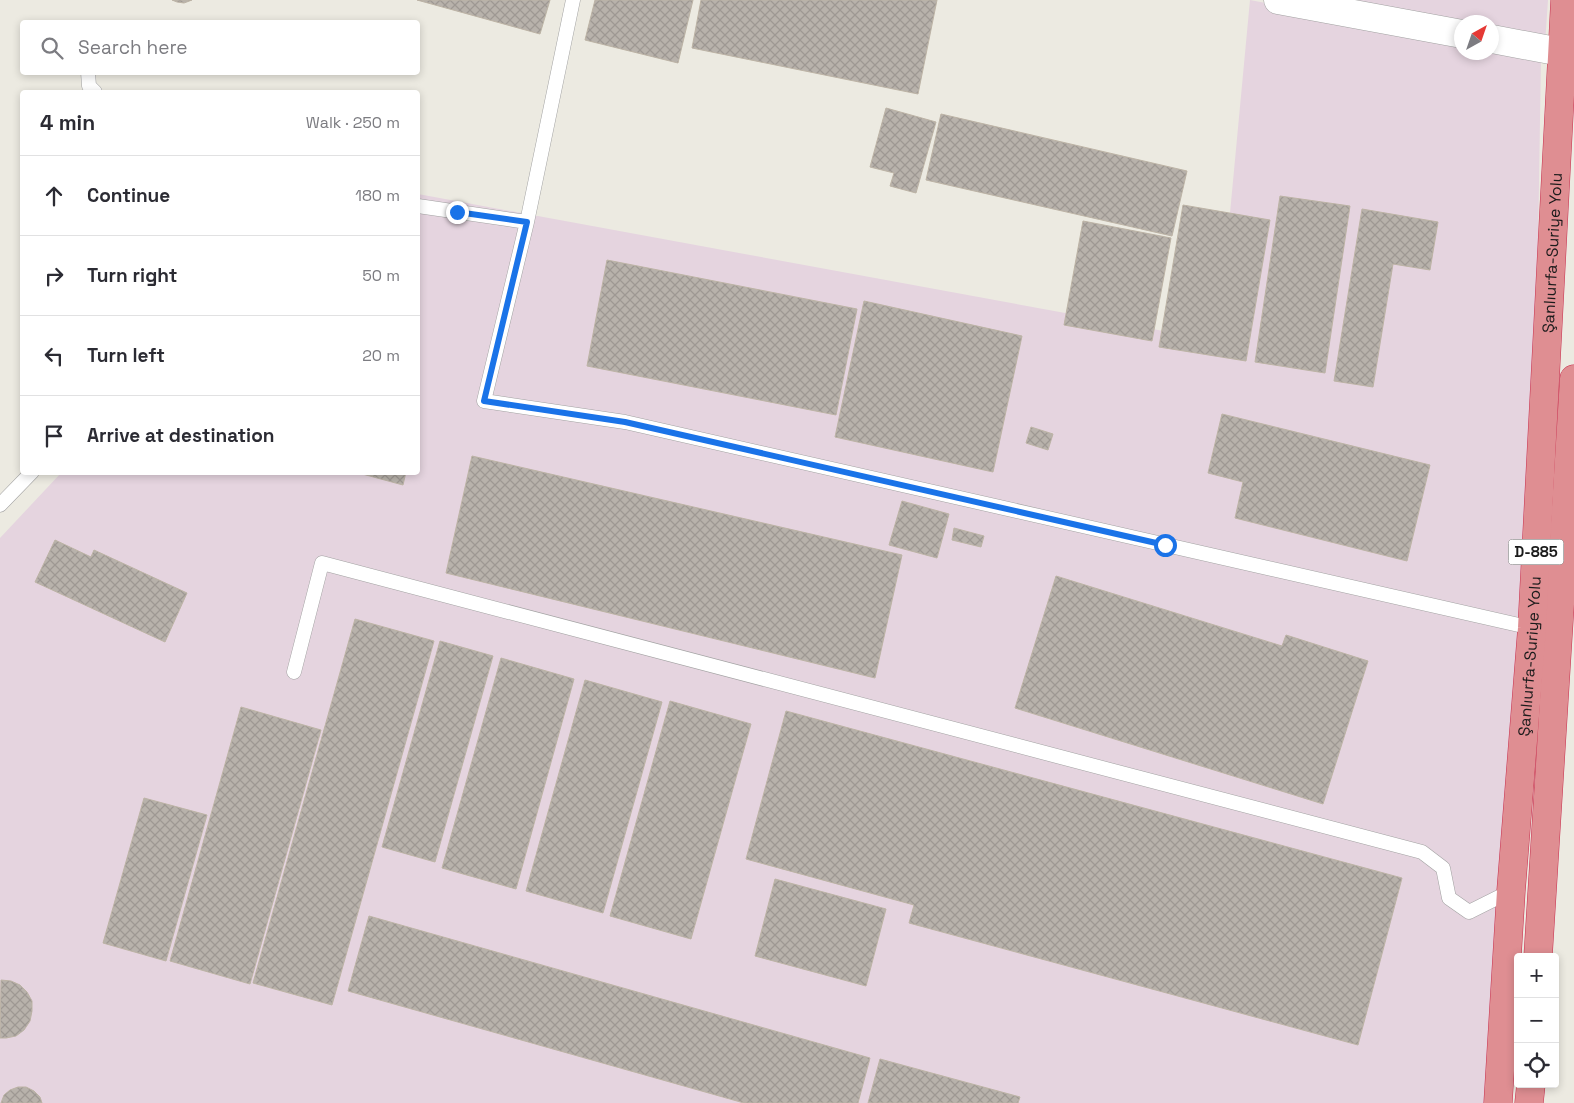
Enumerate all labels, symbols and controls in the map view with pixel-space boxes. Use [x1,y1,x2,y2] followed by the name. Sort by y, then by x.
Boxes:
[1454,15,1499,60] north arrow
[20,20,420,75] search box
[38,34,66,62] icon: search
[78,35,188,60] text: Search here
[40,109,95,136] text: 4 min
[306,112,400,133] text: Walk · 250 m
[1538,172,1567,334] street label: Şanlıurfa-Suriye Yolu
[40,182,68,210] icon: ahead
[87,183,170,208] text: Continue
[355,185,400,206] text: 180 m
[446,201,469,224] route end
[40,262,68,290] icon: right
[87,263,177,288] text: Turn right
[362,265,400,286] text: 50 m
[40,342,68,370] icon: left
[87,343,165,368] text: Turn left
[362,345,400,366] text: 20 m
[40,422,68,450] icon: arrive
[87,423,275,448] text: Arrive at destination
[1154,534,1177,557] route start
[1508,540,1564,564] road number: D-885
[1513,576,1546,737] street label: Şanlıurfa-Suriye Yolu
[1514,953,1559,1088] map controls
[1514,953,1559,998] button: +
[1514,998,1559,1043] button: −
[1514,1043,1559,1088] button: locate

